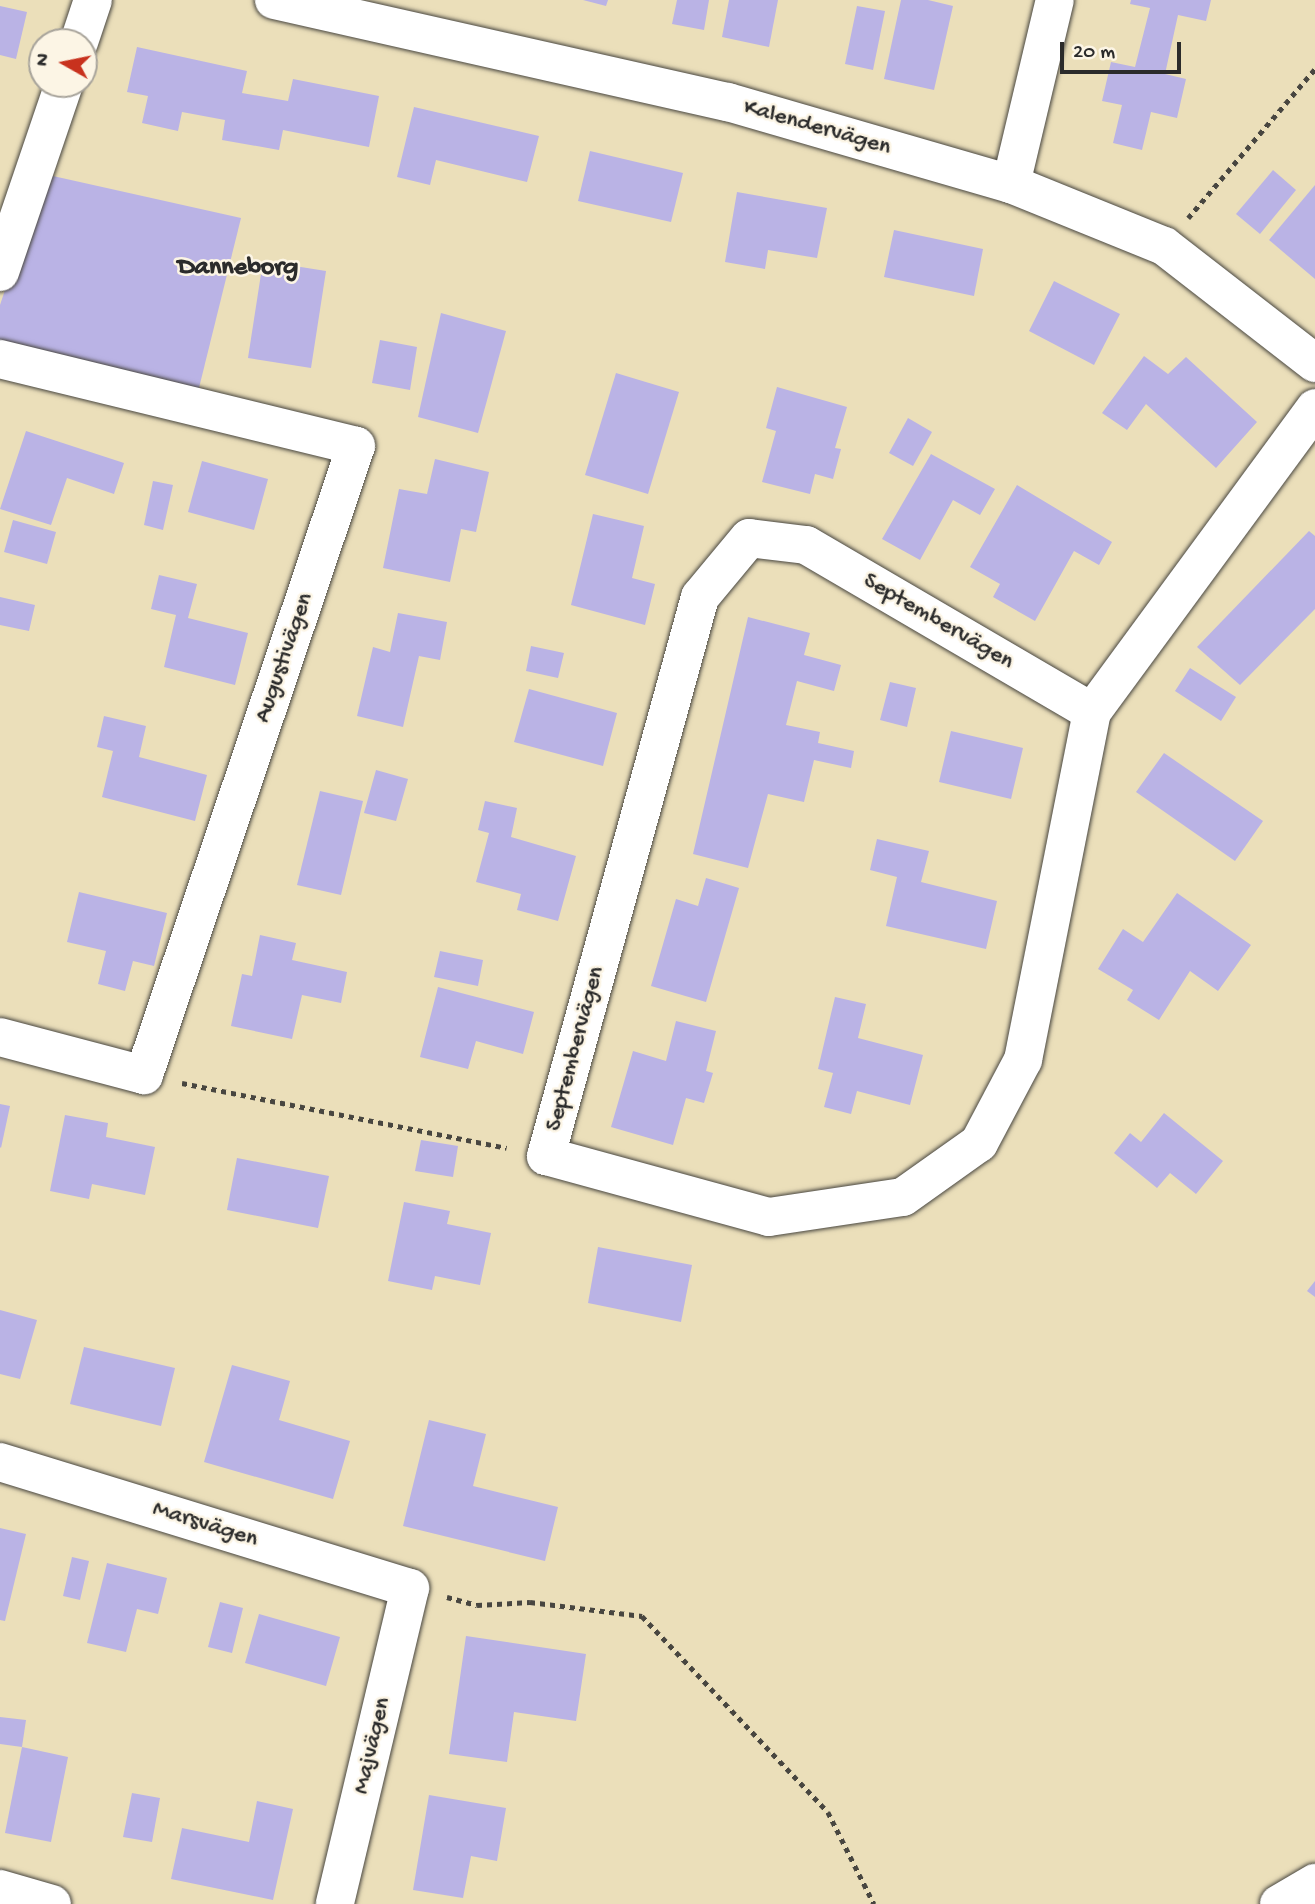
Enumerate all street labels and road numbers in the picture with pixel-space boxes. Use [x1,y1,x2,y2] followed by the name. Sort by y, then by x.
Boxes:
[740,93,894,163] street label: Kalendervägen
[857,567,1019,677] street label: Septembervägen
[249,589,321,727] street label: Augustivägen
[540,963,612,1135] street label: Septembervägen
[149,1495,261,1555] street label: Marsvägen
[348,1695,398,1797] street label: Majvägen

